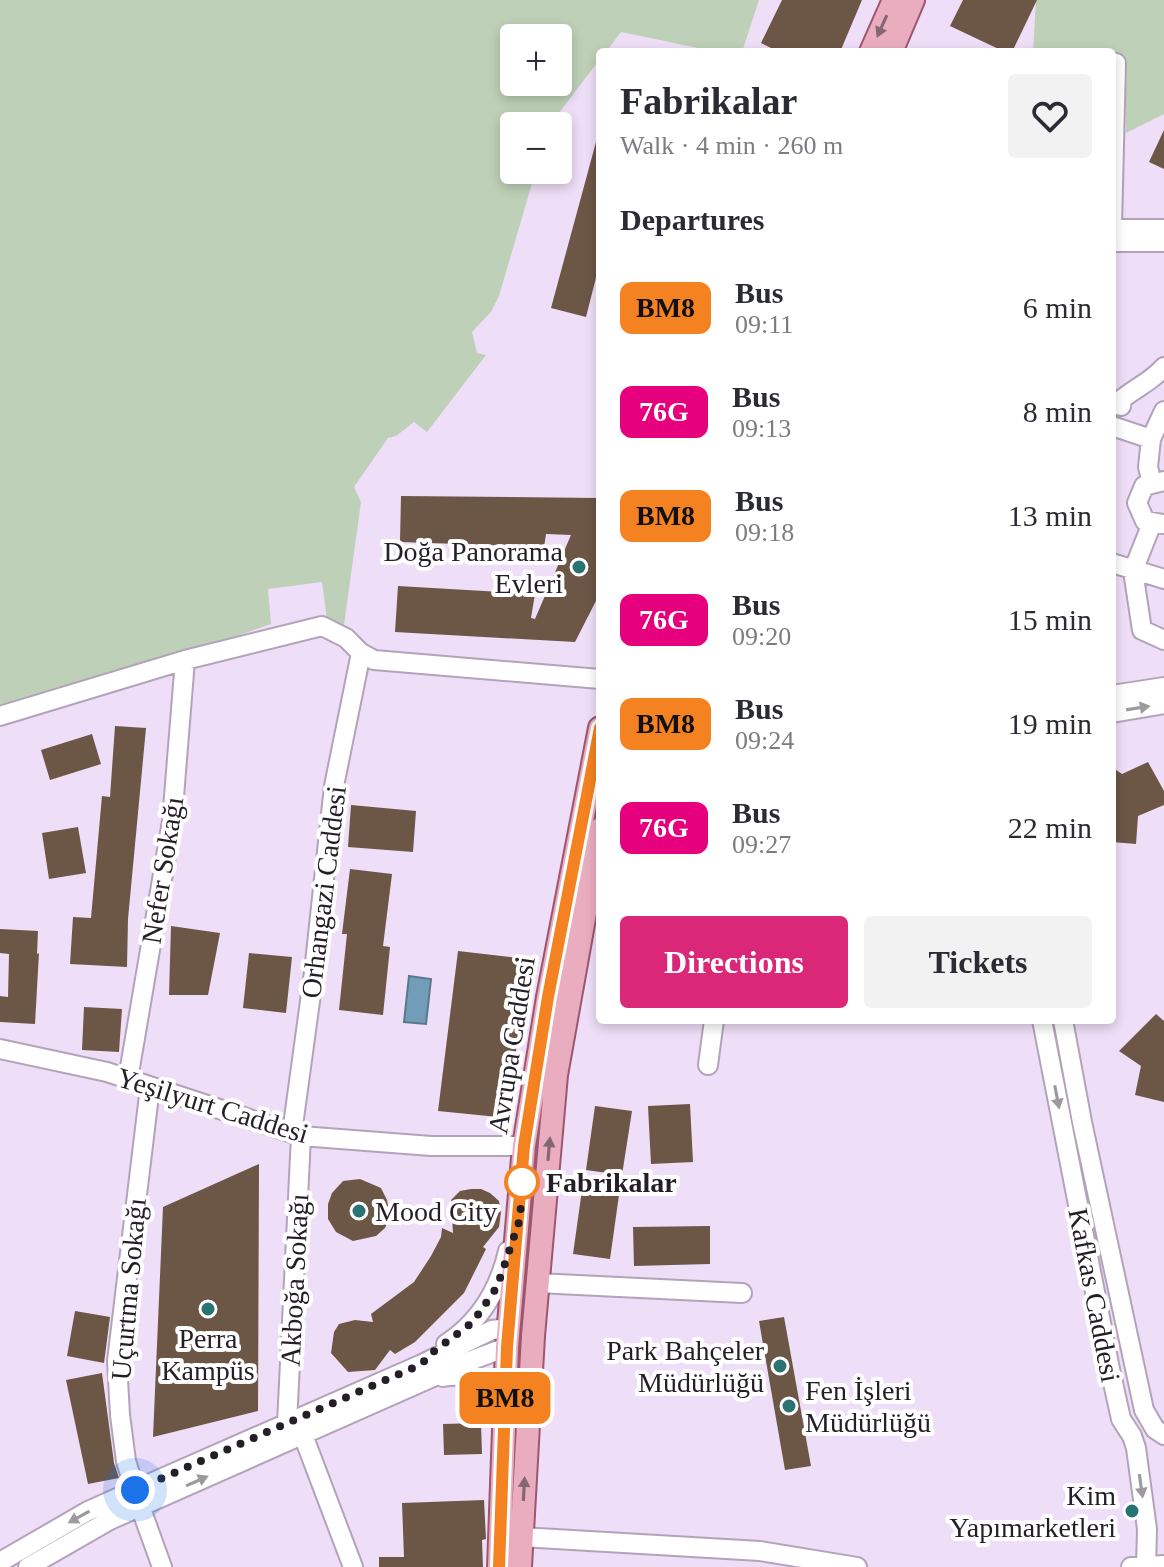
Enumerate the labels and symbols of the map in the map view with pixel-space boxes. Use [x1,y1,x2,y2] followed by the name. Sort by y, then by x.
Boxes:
[876,14,889,38] one-way arrow
[383,536,564,599] place label: Doğa Panorama Evleri
[570,558,588,576] marker: Doğa Panorama Evleri
[1126,702,1151,714] one-way arrow
[295,784,352,1000] street label: Orhangazi Caddesi
[136,794,189,946] street label: Nefer Sokağı
[482,954,541,1136] street label: Avrupa Caddesi
[113,1062,313,1149] street label: Yeşilyurt Caddesi
[1051,1084,1063,1109] one-way arrow
[543,1136,556,1161] one-way arrow
[505,1165,539,1199] marker: Fabrikalar
[546,1167,677,1198] place label: Fabrikalar
[274,1192,315,1367] street label: Akboğa Sokağı
[105,1196,152,1381] street label: Uçurtma Sokağı
[375,1196,497,1227] place label: Mood City
[350,1202,368,1220] marker: Mood City
[1062,1206,1127,1385] street label: Kafkas Caddesi
[199,1300,217,1318] marker: Perra Kampüs
[161,1323,255,1386] place label: Perra Kampüs
[606,1335,765,1398] place label: Park Bahçeler Müdürlüğü
[771,1357,789,1375] marker: Park Bahçeler Müdürlüğü
[459,1372,551,1424] line badge: BM8
[805,1375,931,1438] place label: Fen İşleri Müdürlüğü
[780,1397,798,1415] marker: Fen İşleri Müdürlüğü
[115,1470,155,1510] your location
[1135,1474,1148,1499] one-way arrow
[186,1475,209,1488] one-way arrow
[518,1476,531,1501] one-way arrow
[949,1480,1116,1543] place label: Kim Yapımarketleri
[1123,1502,1141,1520] marker: Kim Yapımarketleri
[68,1510,90,1524] one-way arrow

